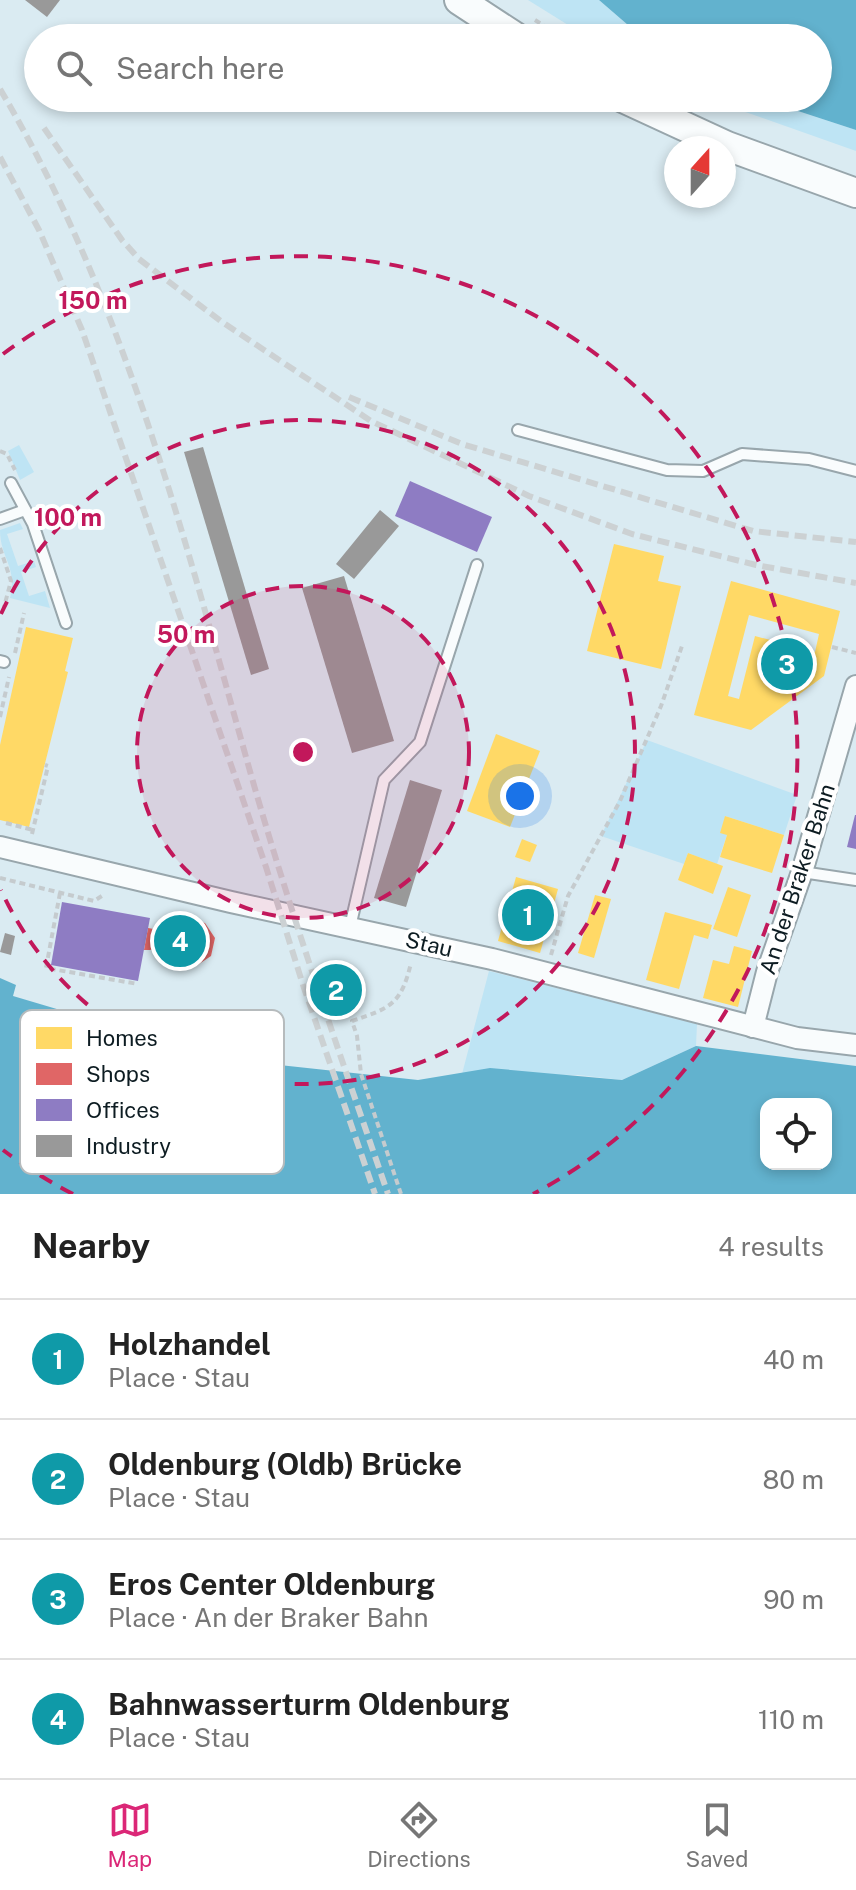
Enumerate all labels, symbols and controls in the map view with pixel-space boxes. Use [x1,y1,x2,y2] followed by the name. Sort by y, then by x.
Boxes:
[24,24,832,112] search box
[52,46,96,90] icon: search
[116,50,284,86] text: Search here
[664,136,736,208] north arrow
[59,286,127,314] text: 150 m
[34,503,102,531] text: 100 m
[157,620,215,648] text: 50 m
[761,634,813,694] pin: 3
[289,738,317,766] centre of rings
[500,776,540,816] your location
[754,781,840,977] street label: An der Braker Bahn
[502,885,554,945] pin: 1
[154,911,206,971] pin: 4
[403,926,455,962] street label: Stau
[310,960,362,1020] pin: 2
[20,1010,284,1174] legend
[86,1025,158,1051] text: Homes
[86,1061,150,1087] text: Shops
[86,1097,160,1123] text: Offices
[760,1098,832,1170] map controls
[760,1098,832,1170] button: locate
[86,1133,171,1159] text: Industry
[32,1226,150,1266] text: Nearby
[718,1231,824,1262] text: 4 results
[108,1326,271,1362] text: Holzhandel
[52,1344,64,1375] text: 1
[763,1344,824,1375] text: 40 m
[108,1362,250,1393] text: Place · Stau
[108,1446,462,1482] text: Oldenburg (Oldb) Brücke
[50,1464,66,1495] text: 2
[763,1464,824,1495] text: 80 m
[108,1482,250,1513] text: Place · Stau
[108,1566,435,1602] text: Eros Center Oldenburg
[49,1584,67,1615] text: 3
[763,1584,824,1615] text: 90 m
[108,1602,428,1633] text: Place · An der Braker Bahn
[108,1686,510,1722] text: Bahnwasserturm Oldenburg
[49,1704,67,1735] text: 4
[758,1704,824,1735] text: 110 m
[108,1722,250,1753] text: Place · Stau
[108,1798,152,1872] tab: Map
[367,1798,471,1872] tab: Directions
[686,1798,748,1872] tab: Saved

